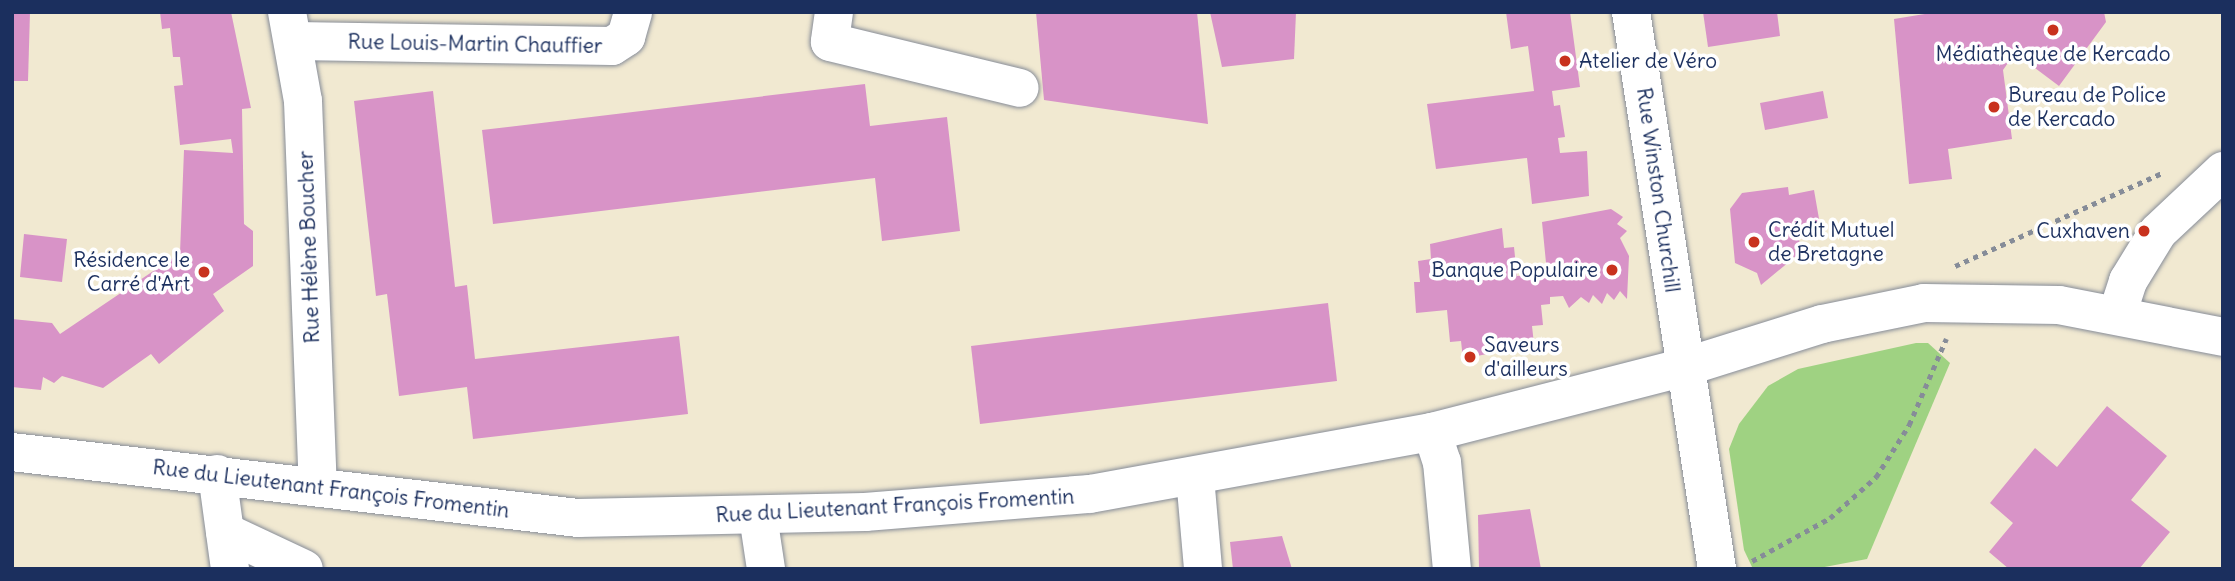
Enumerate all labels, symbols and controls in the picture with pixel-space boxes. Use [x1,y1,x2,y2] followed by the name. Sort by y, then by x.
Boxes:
[2045,22,2061,38] marker: Médiathèque de Kercado
[347,29,603,59] street label: Rue Louis-Martin Chauffier
[1935,41,2171,67] place label: Médiathèque de Kercado
[1579,48,1717,74] place label: Atelier de Véro
[1557,53,1573,69] marker: Atelier de Véro
[2008,82,2166,132] place label: Bureau de Police de Kercado
[1631,86,1685,294] street label: Rue Winston Churchill
[1986,99,2002,115] marker: Bureau de Police de Kercado
[293,150,325,344] street label: Rue Hélène Boucher
[1768,217,1895,267] place label: Crédit Mutuel de Bretagne
[2036,218,2130,244] place label: Cuxhaven
[2136,223,2152,239] marker: Cuxhaven
[1746,234,1762,250] marker: Crédit Mutuel de Bretagne
[73,247,190,297] place label: Résidence le Carré d'Art
[1431,257,1598,283] place label: Banque Populaire
[1604,262,1620,278] marker: Banque Populaire
[196,264,212,280] marker: Résidence le Carré d'Art
[1484,332,1568,382] place label: Saveurs d'ailleurs
[1462,349,1478,365] marker: Saveurs d'ailleurs
[151,455,511,523] street label: Rue du Lieutenant François Fromentin
[715,484,1075,528] street label: Rue du Lieutenant François Fromentin

